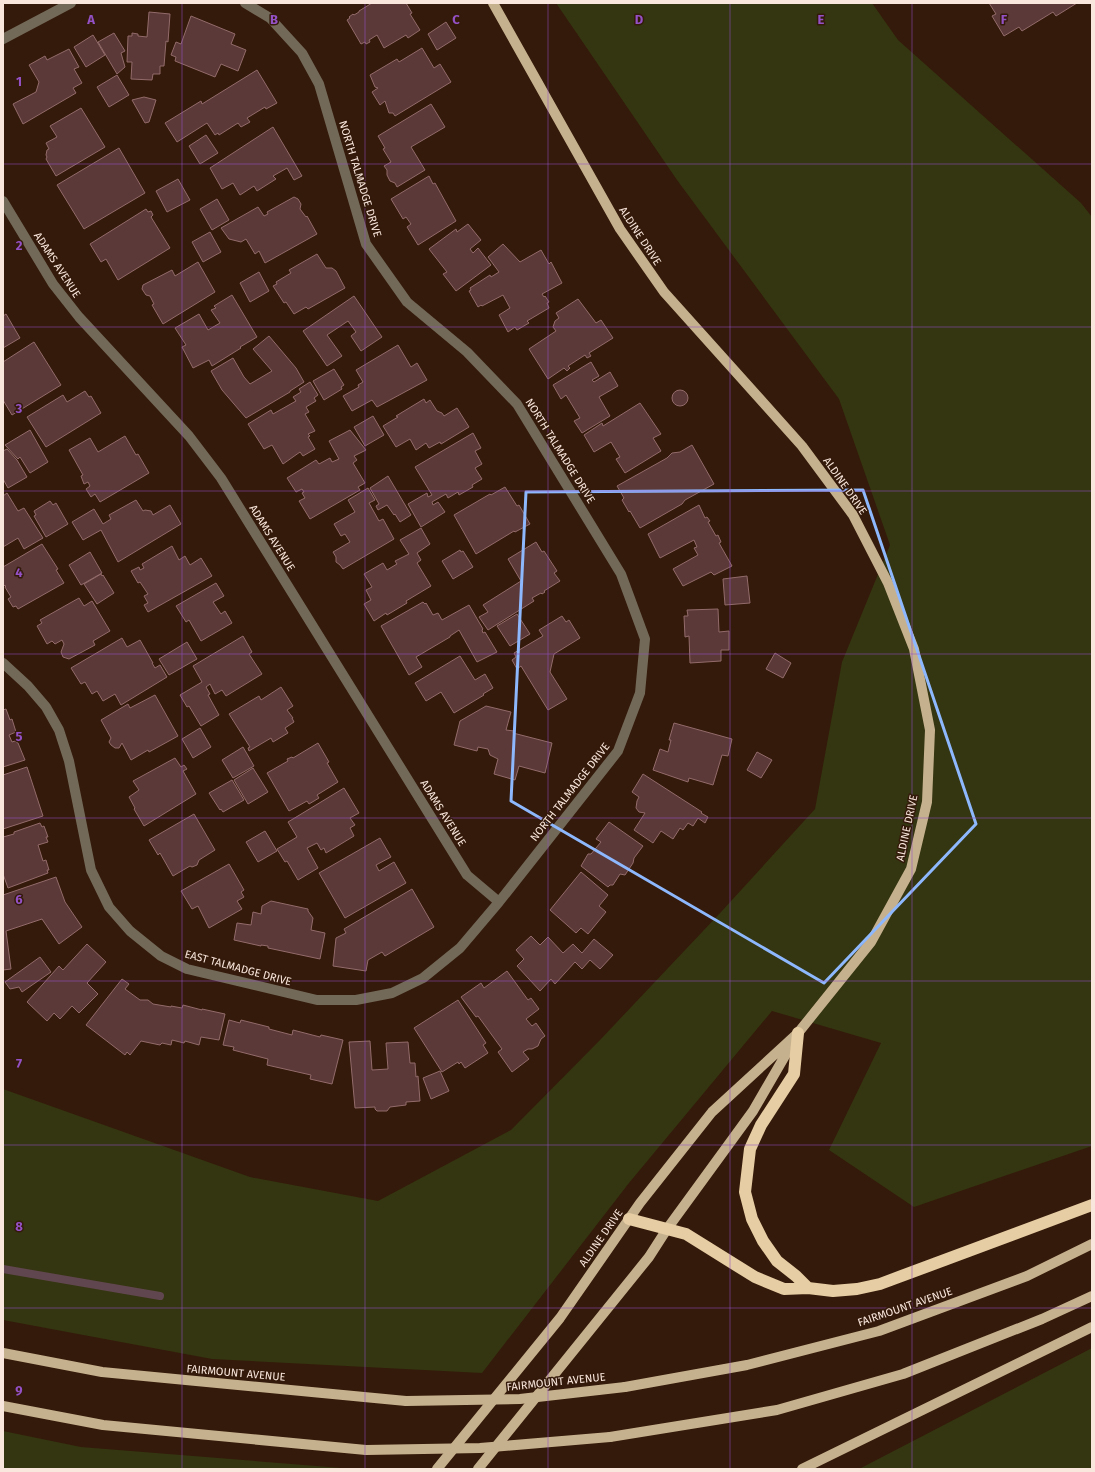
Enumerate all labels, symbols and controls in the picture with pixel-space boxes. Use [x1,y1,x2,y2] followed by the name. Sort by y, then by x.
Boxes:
[86,12,95,27] text: A
[270,12,278,27] text: B
[452,12,460,27] text: C
[635,12,644,27] text: D
[818,12,825,27] text: E
[1001,12,1008,27] text: F
[16,74,22,89] text: 1
[336,119,384,239] street label: NORTH TALMADGE DRIVE
[616,204,664,268] street label: ALDINE DRIVE
[31,230,83,300] street label: ADAMS AVENUE
[16,238,23,253] text: 2
[522,396,598,506] street label: NORTH TALMADGE DRIVE
[15,401,23,416] text: 3
[820,455,870,517] street label: ALDINE DRIVE
[246,502,298,574] street label: ADAMS AVENUE
[15,565,23,580] text: 4
[16,729,23,744] text: 5
[528,740,612,844] street label: NORTH TALMADGE DRIVE
[417,777,469,849] street label: ADAMS AVENUE
[894,794,920,862] street label: ALDINE DRIVE
[15,892,23,907] text: 6
[183,947,293,989] street label: EAST TALMADGE DRIVE
[16,1056,22,1071] text: 7
[576,1207,626,1269] street label: ALDINE DRIVE
[15,1219,23,1234] text: 8
[856,1285,954,1329] street label: FAIRMOUNT AVENUE
[186,1362,286,1384] street label: FAIRMOUNT AVENUE
[506,1370,606,1394] street label: FAIRMOUNT AVENUE
[15,1383,23,1398] text: 9

